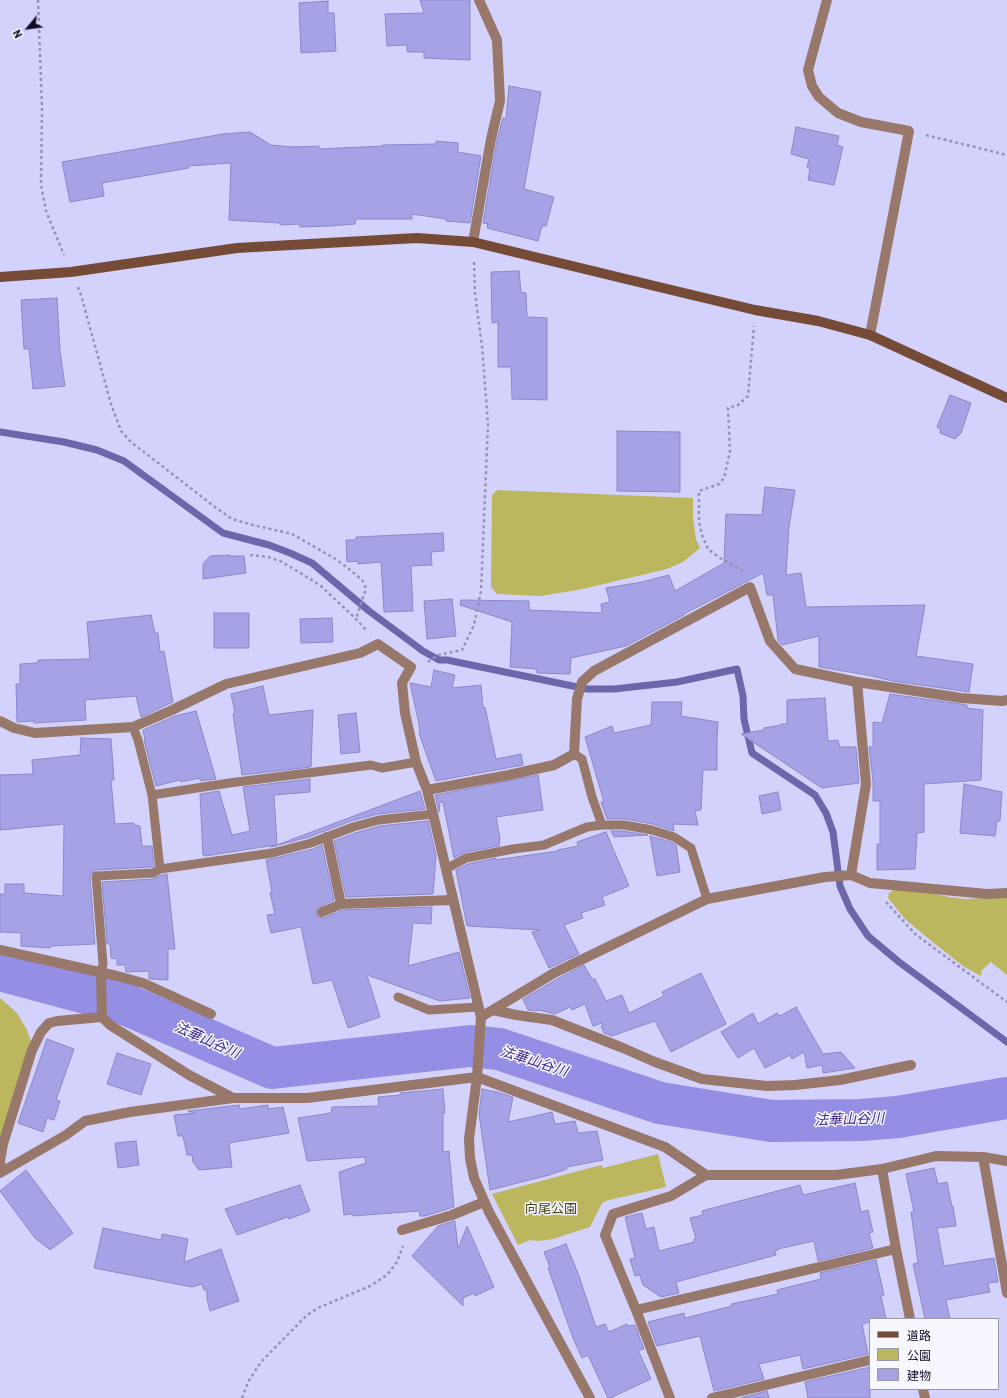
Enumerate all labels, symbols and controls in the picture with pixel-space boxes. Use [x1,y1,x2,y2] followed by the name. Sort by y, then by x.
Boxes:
[8,8,48,48] north arrow
[10,28,25,40] text: N
[172,1018,242,1062] water label: 法華山谷川
[498,1042,570,1080] water label: 法華山谷川
[814,1109,884,1129] water label: 法華山谷川
[525,1201,577,1217] park label: 向尾公園
[869,1318,999,1390] legend
[907,1328,931,1342] text: 道路
[907,1348,931,1362] text: 公園
[907,1368,931,1382] text: 建物

